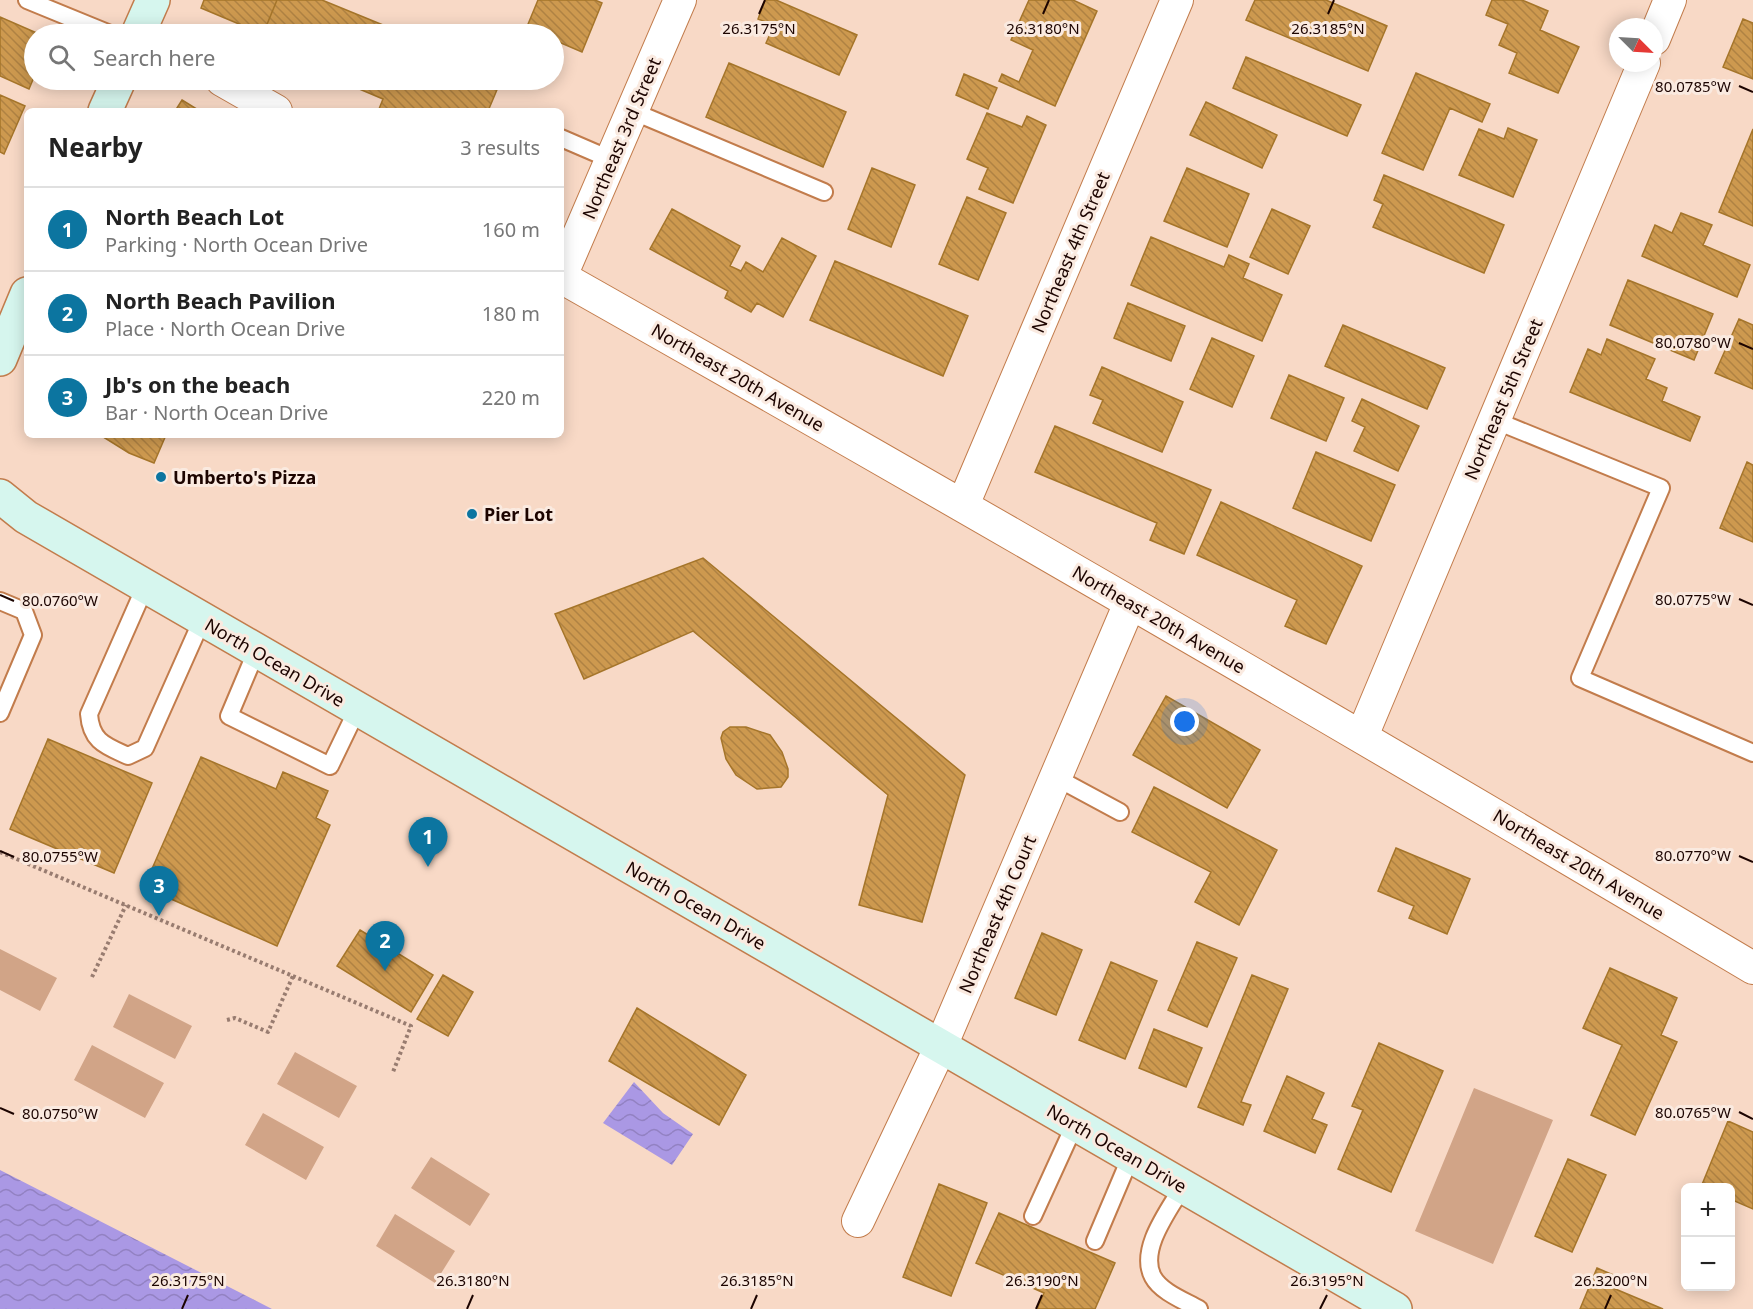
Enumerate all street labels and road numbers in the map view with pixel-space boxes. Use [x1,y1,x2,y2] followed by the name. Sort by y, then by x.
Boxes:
[576,53,666,222] street label: Northeast 3rd Street
[1025,167,1115,336] street label: Northeast 4th Street
[1458,314,1548,483] street label: Northeast 5th Street
[647,318,829,436] street label: Northeast 20th Avenue
[1068,560,1250,678] street label: Northeast 20th Avenue
[201,612,349,712] street label: North Ocean Drive
[1489,803,1669,925] street label: Northeast 20th Avenue
[953,831,1041,997] street label: Northeast 4th Court
[622,855,770,955] street label: North Ocean Drive
[1043,1098,1191,1198] street label: North Ocean Drive

